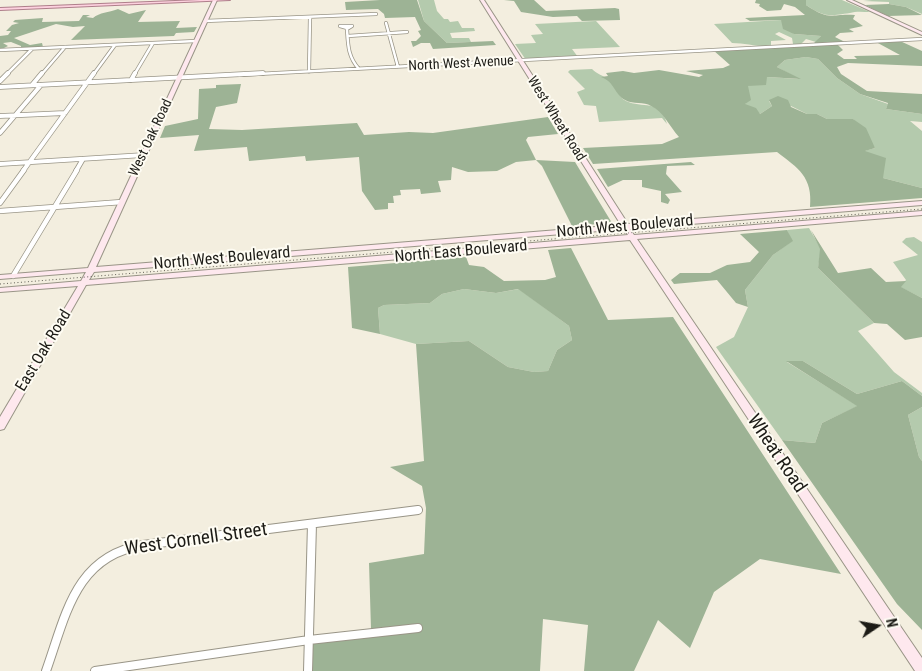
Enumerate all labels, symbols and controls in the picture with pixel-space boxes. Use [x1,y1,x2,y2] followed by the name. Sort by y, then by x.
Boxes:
[408,53,514,75] street label: North West Avenue
[523,73,589,165] street label: West Wheat Road
[126,97,176,179] street label: West Oak Road
[556,211,694,243] street label: North West Boulevard
[394,237,528,267] street label: North East Boulevard
[153,243,291,275] street label: North West Boulevard
[12,307,76,395] street label: East Oak Road
[741,410,811,498] street label: Wheat Road
[123,519,269,561] street label: West Cornell Street
[852,601,902,651] north arrow
[883,617,900,629] text: N

